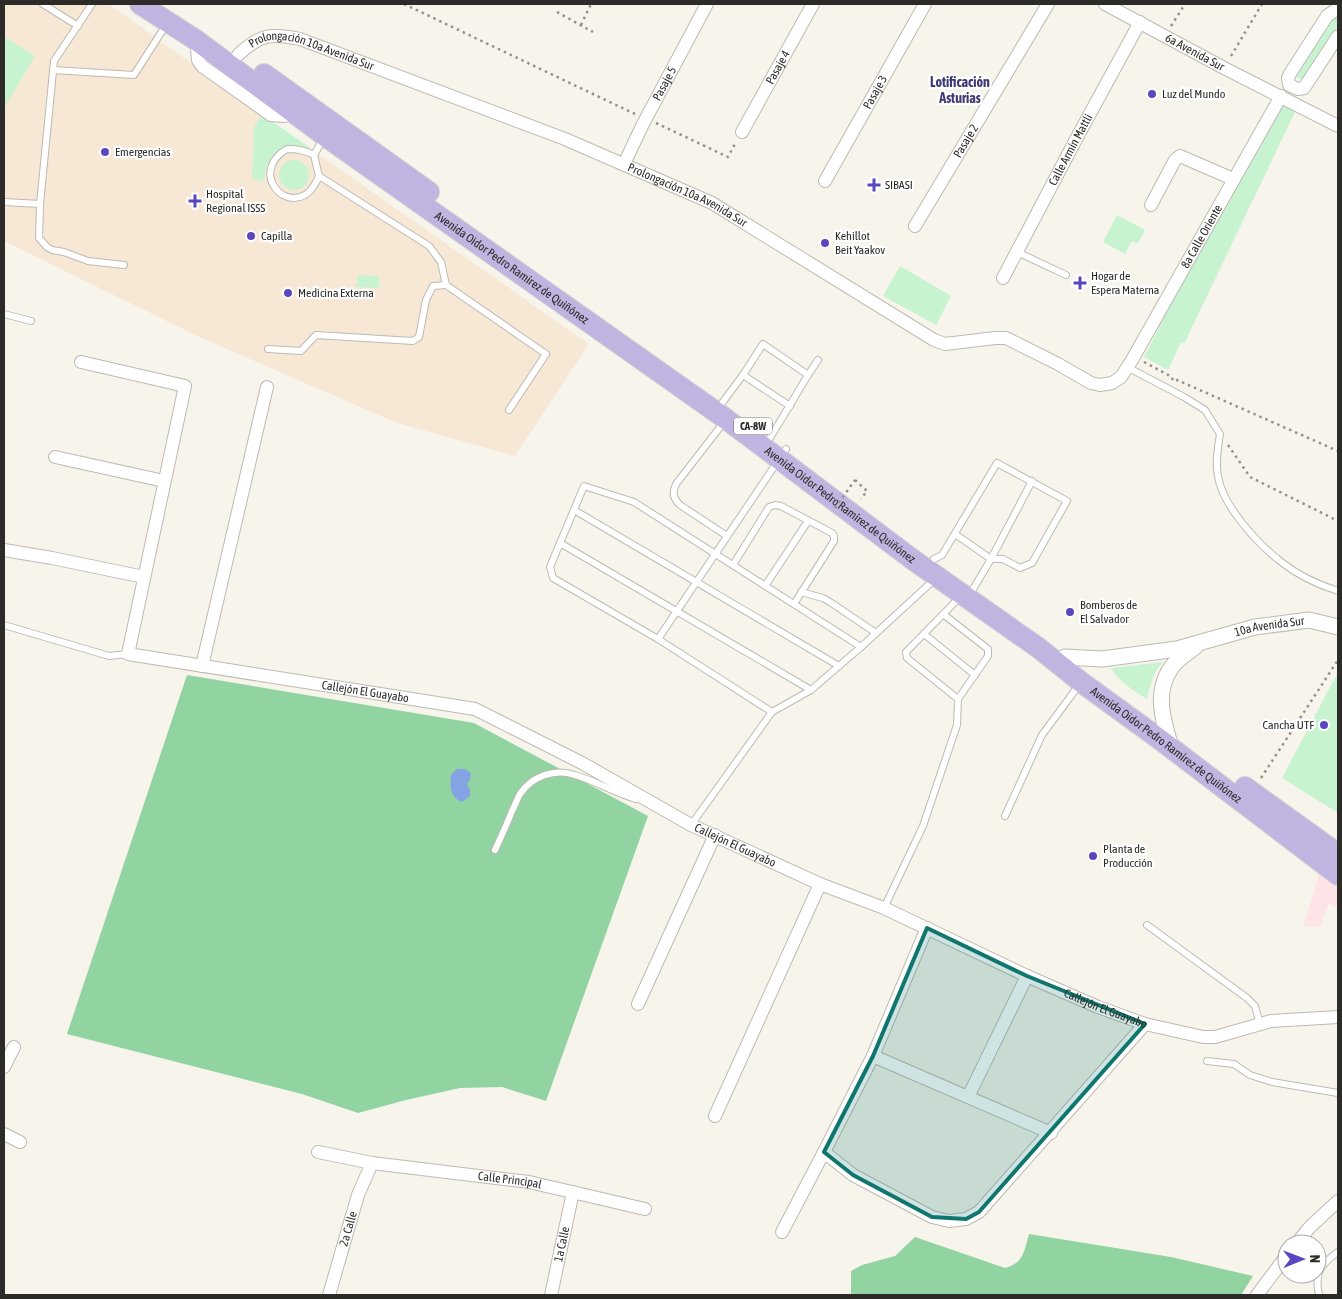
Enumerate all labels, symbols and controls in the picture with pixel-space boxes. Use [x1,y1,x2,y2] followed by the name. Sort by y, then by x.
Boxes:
[246,29,376,73] street label: Prolongación 10a Avenida Sur
[1163,31,1227,74] street label: 6a Avenida Sur
[763,48,793,87] street label: Pasaje 4
[650,64,679,103] street label: Pasaje 5
[860,73,890,112] street label: Pasaje 3
[930,74,990,106] district label: Lotificación Asturias
[1162,87,1226,101] place label: Luz del Mundo
[1146,88,1158,100] marker: Luz del Mundo
[1046,111,1096,188] street label: Calle Armín Mattli
[950,122,981,160] street label: Pasaje 2
[115,145,171,159] place label: Emergencias
[99,146,111,158] marker: Emergencias
[626,160,750,230] street label: Prolongación 10a Avenida Sur
[867,178,881,192] marker: SIBASI
[885,178,913,192] place label: SIBASI
[206,187,265,215] place label: Hospital Regional ISSS
[188,194,202,208] marker: Hospital Regional ISSS
[1178,202,1225,271] street label: 8a Calle Oriente
[432,209,592,327] street label: Avenida Oidor Pedro Ramírez de Quiñónez
[261,229,292,243] place label: Capilla
[835,229,885,257] place label: Kehillot Beit Yaakov
[245,230,257,242] marker: Capilla
[819,237,831,249] marker: Kehillot Beit Yaakov
[1091,269,1159,297] place label: Hogar de Espera Materna
[1073,276,1087,290] marker: Hogar de Espera Materna
[298,286,374,300] place label: Medicina Externa
[282,287,294,299] marker: Medicina Externa
[734,418,772,434] road number: CA-8W
[762,444,919,567] street label: Avenida Oidor Pedro Ramírez de Quiñónez
[1080,598,1137,626] place label: Bomberos de El Salvador
[1064,606,1076,618] marker: Bomberos de El Salvador
[1233,614,1305,639] street label: 10a Avenida Sur
[321,678,410,705] street label: Callejón El Guayabo
[1088,684,1245,807] street label: Avenida Oidor Pedro Ramírez de Quiñónez
[1263,718,1314,732] place label: Cancha UTF
[1318,719,1330,731] marker: Cancha UTF
[692,821,779,870] street label: Callejón El Guayabo
[1103,842,1153,870] place label: Planta de Producción
[1087,850,1099,862] marker: Planta de Producción
[1062,986,1149,1031] street label: Callejón El Guayabo
[477,1169,544,1192] street label: Calle Principal
[337,1210,360,1248] street label: 2a Calle
[551,1225,572,1263] street label: 1a Calle
[1277,1234,1327,1284] north arrow
[1307,1255,1323,1263] text: N

